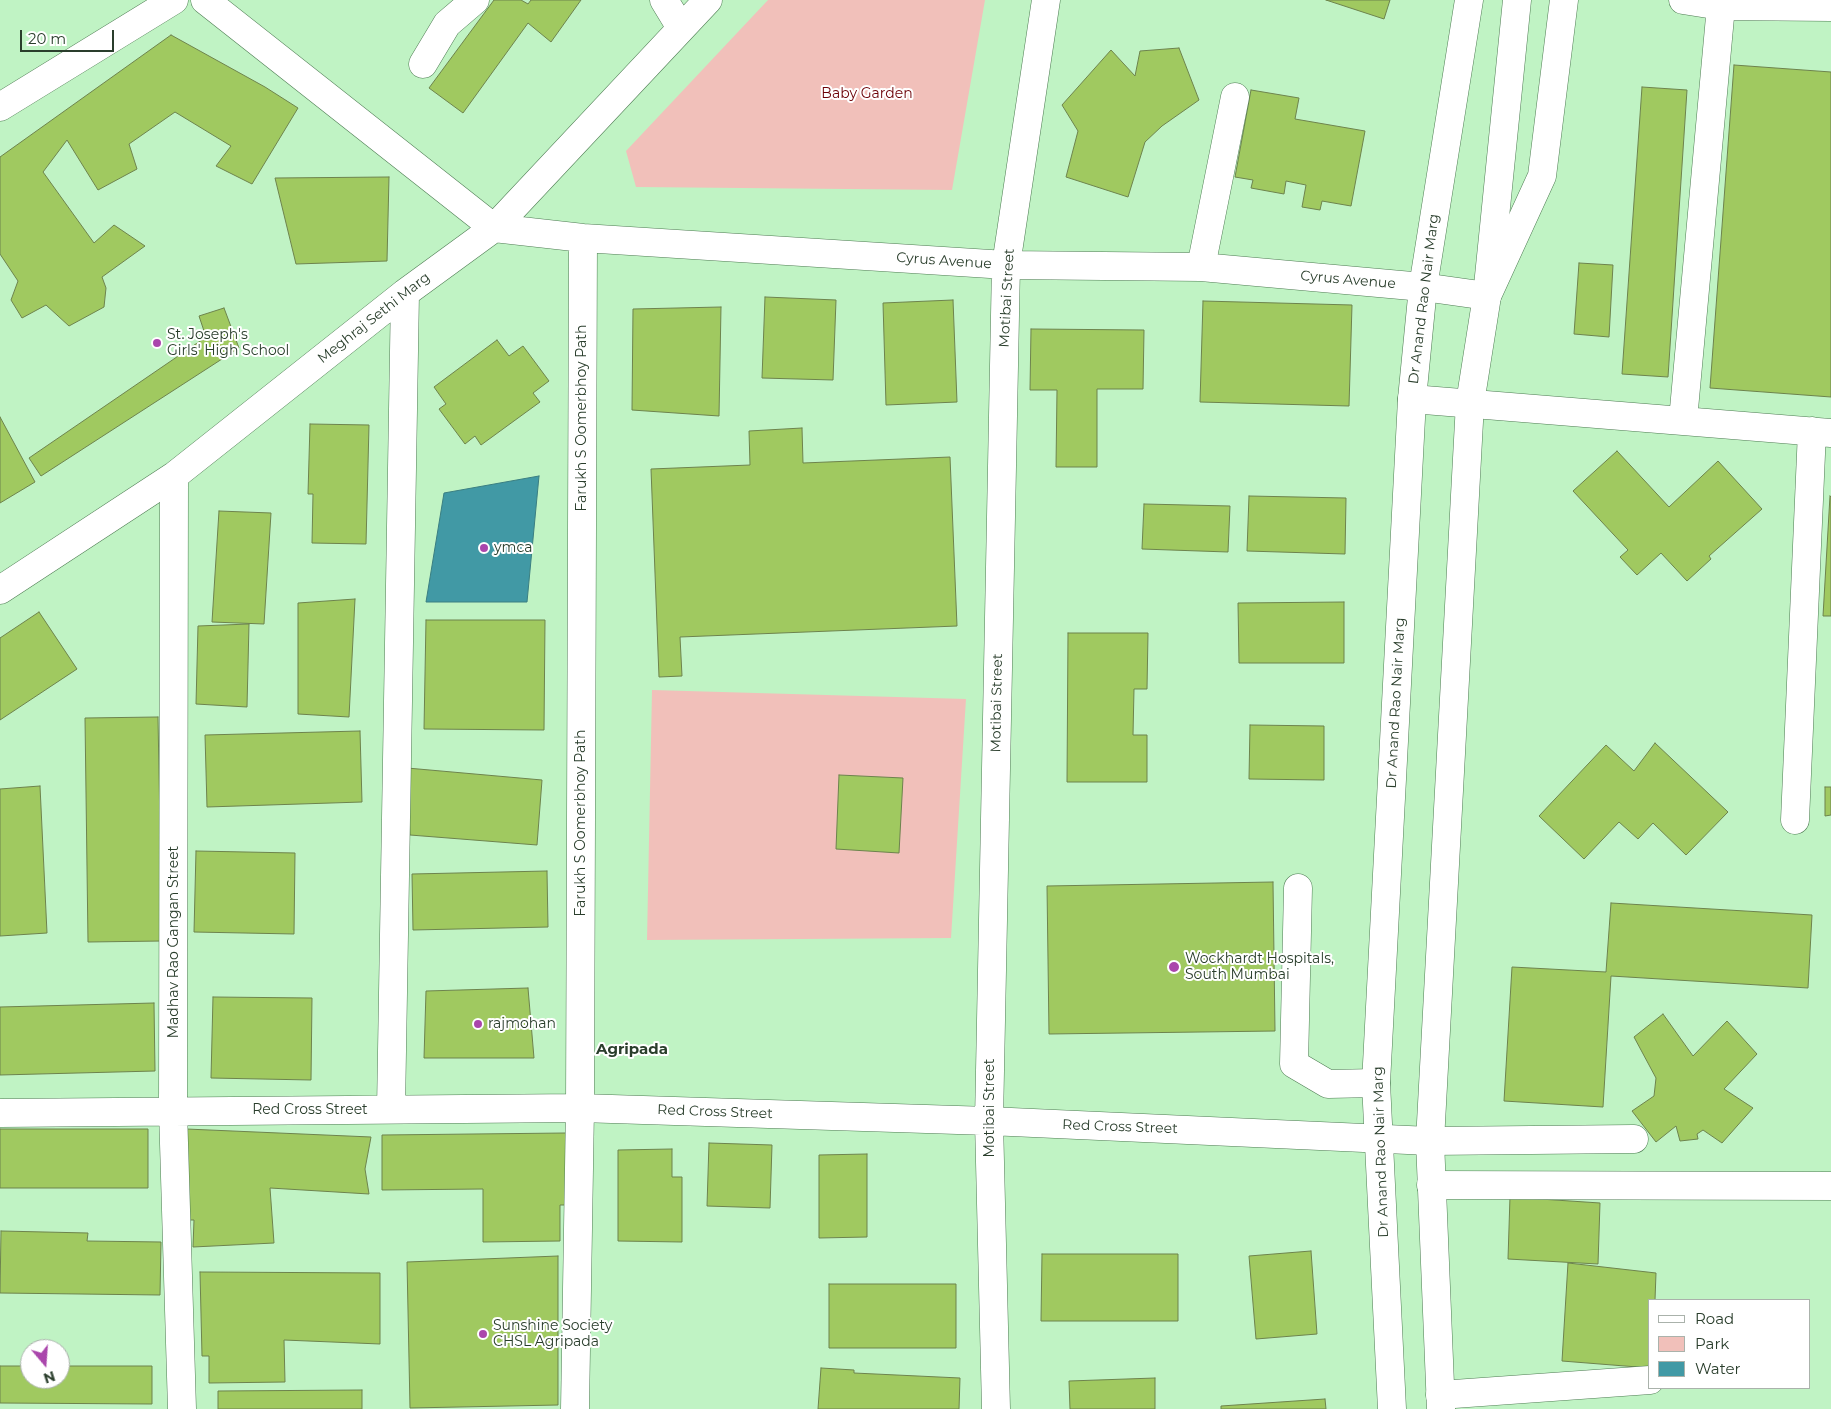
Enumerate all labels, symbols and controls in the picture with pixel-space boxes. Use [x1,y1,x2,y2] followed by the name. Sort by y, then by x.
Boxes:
[22,20,116,52] scale bar
[28,29,66,48] text: 20 m
[821,86,913,102] park label: Baby Garden
[1405,213,1443,385] street label: Dr Anand Rao Nair Marg
[996,248,1018,348] street label: Motibai Street
[896,249,992,273] street label: Cyrus Avenue
[1300,267,1396,293] street label: Cyrus Avenue
[314,269,434,367] street label: Meghraj Sethi Marg
[574,324,590,512] street label: Farukh S Oomerbhoy Path
[167,327,289,360] place label: St. Joseph's Girls' High School
[151,337,163,349] marker: St. Joseph's Girls' High School
[494,540,533,556] place label: ymca
[478,542,490,554] marker: ymca
[1383,617,1409,789] street label: Dr Anand Rao Nair Marg
[988,653,1006,753] street label: Motibai Street
[573,729,589,917] street label: Farukh S Oomerbhoy Path
[166,846,182,1038] street label: Madhav Rao Gangan Street
[1185,951,1334,984] place label: Wockhardt Hospitals, South Mumbai
[1167,960,1181,974] marker: Wockhardt Hospitals, South Mumbai
[488,1016,556,1032] place label: rajmohan
[472,1018,484,1030] marker: rajmohan
[596,1041,668,1059] district label: Agripada
[982,1058,998,1158] street label: Motibai Street
[1370,1066,1392,1238] street label: Dr Anand Rao Nair Marg
[252,1102,368,1118] street label: Red Cross Street
[657,1102,773,1122] street label: Red Cross Street
[1062,1117,1178,1137] street label: Red Cross Street
[1648,1299,1811,1389] legend
[1695,1309,1734,1328] text: Road
[493,1318,612,1350] place label: Sunshine Society CHSL Agripada
[477,1328,489,1340] marker: Sunshine Society CHSL Agripada
[1695,1334,1729,1353] text: Park
[20,1339,70,1389] north arrow
[1695,1359,1741,1378] text: Water
[41,1367,57,1388] text: N

